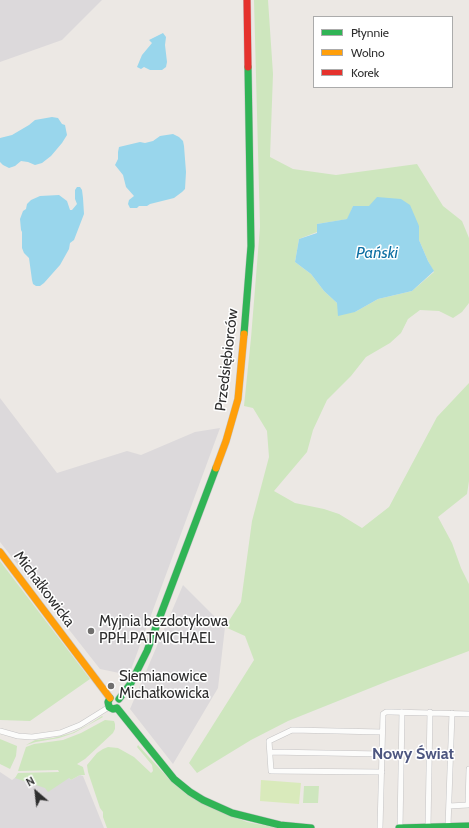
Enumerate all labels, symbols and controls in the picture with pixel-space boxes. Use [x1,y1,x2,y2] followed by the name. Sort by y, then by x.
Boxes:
[313,16,453,88] legend
[351,25,389,40] text: Płynnie
[351,45,385,60] text: Wolno
[351,65,379,80] text: Korek
[356,243,398,263] water label: Pański
[212,308,242,412] street label: Przedsiębiorców
[10,548,78,630] street label: Michałkowicka
[99,613,228,648] place label: Myjnia bezdotykowa PPH.PATMICHAEL
[86,626,96,636] marker: Myjnia bezdotykowa PPH.PATMICHAEL
[119,668,209,703] place label: Siemianowice Michałkowicka
[106,681,116,691] marker: Siemianowice Michałkowicka
[372,744,454,764] district label: Nowy Świat
[16,772,56,812] north arrow
[24,773,37,789] text: N

